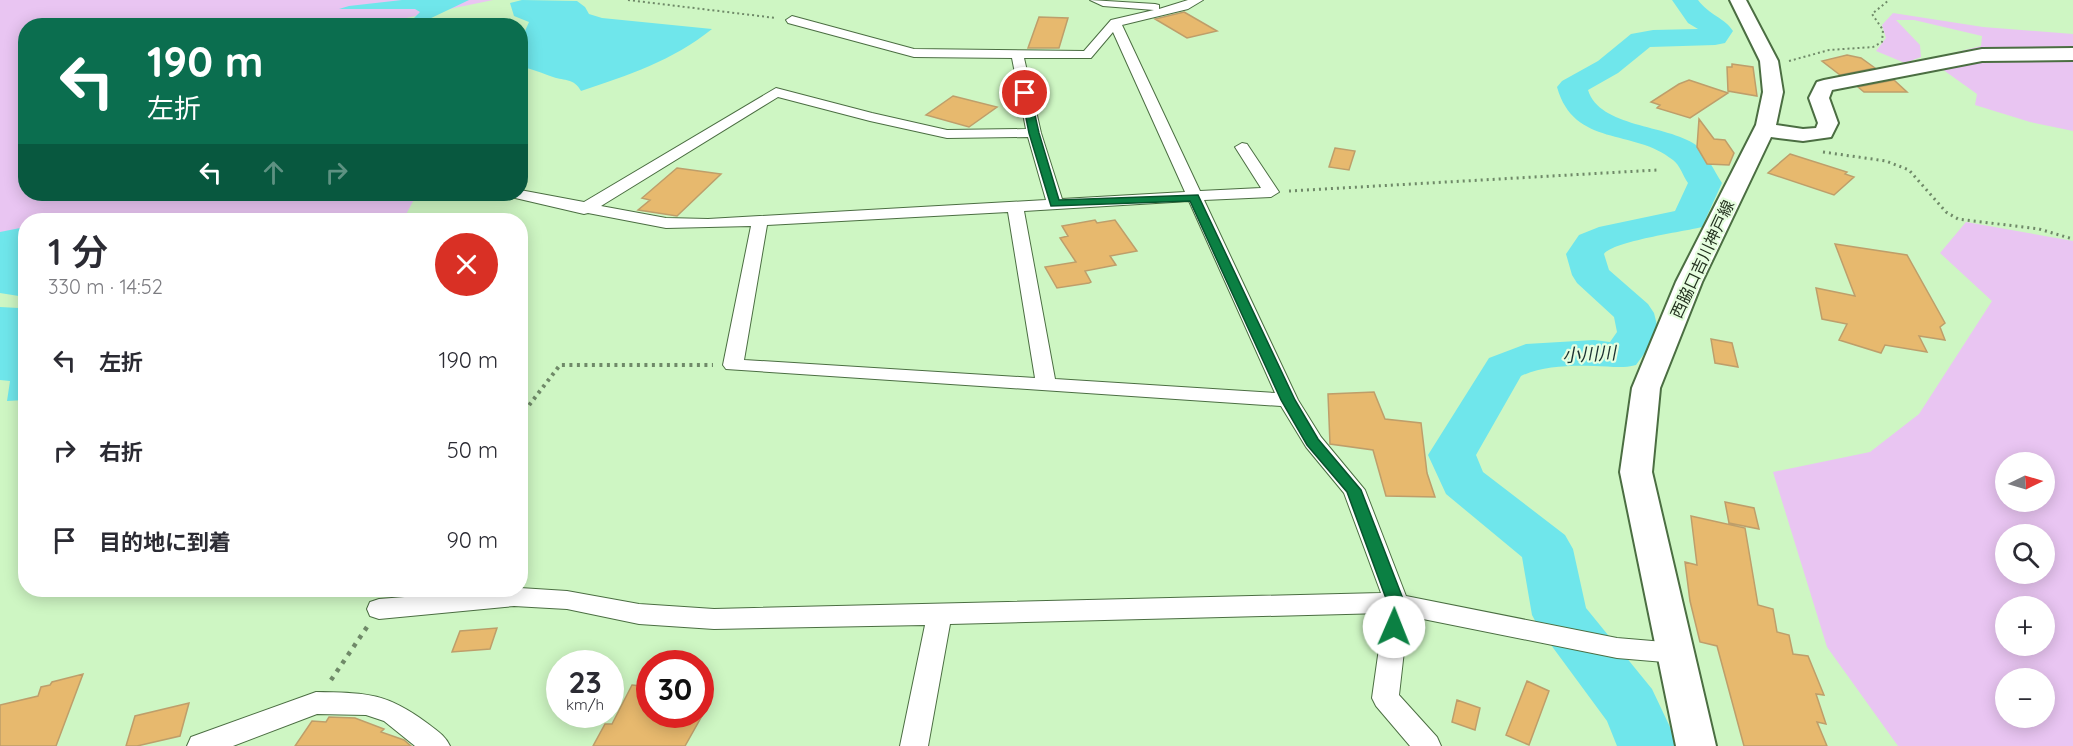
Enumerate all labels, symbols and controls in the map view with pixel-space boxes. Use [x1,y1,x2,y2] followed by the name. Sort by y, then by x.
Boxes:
[147,35,263,88] text: 190 m
[48,42,126,120] icon: left
[999,67,1050,118] pin
[1008,76,1041,109] icon: arrive
[147,91,201,125] text: 左折
[194,156,227,189] icon: left
[257,156,290,189] icon: ahead
[320,156,353,189] icon: right
[1666,197,1738,321] street label: 西脇口吉川神戸線
[48,229,108,274] text: 1 分
[435,233,498,296] button: close
[48,274,163,299] text: 330 m · 14:52
[1561,341,1619,367] water label: 小川川
[48,344,81,377] icon: left
[438,346,498,374] text: 190 m
[99,348,143,376] text: 左折
[48,434,81,467] icon: right
[447,436,498,464] text: 50 m
[99,438,143,466] text: 右折
[1995,452,2055,512] north arrow
[1995,452,2055,728] map controls
[48,524,81,557] icon: arrive
[1995,524,2055,584] button: search
[447,526,498,554] text: 90 m
[99,528,231,556] text: 目的地に到着
[1362,595,1426,659] position arrow
[1995,596,2055,656] button: +
[636,650,714,728] speed limit sign: 30
[568,663,602,701] text: 23
[1995,668,2055,728] button: −
[566,695,604,714] text: km/h

